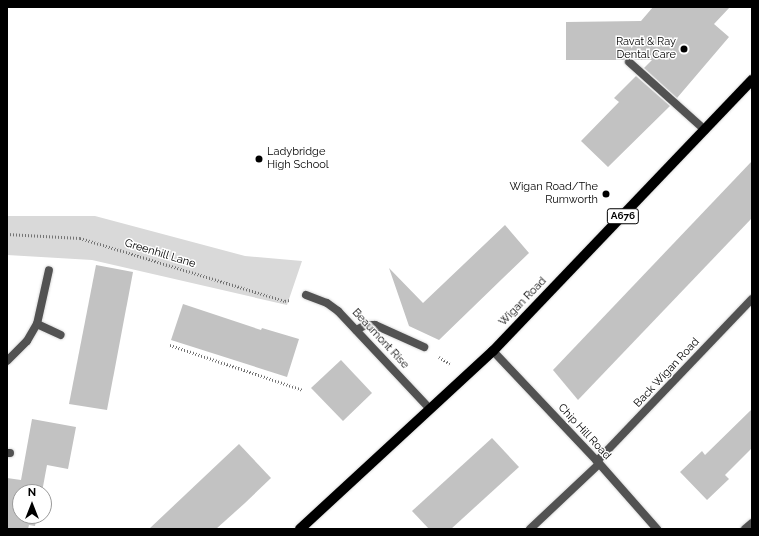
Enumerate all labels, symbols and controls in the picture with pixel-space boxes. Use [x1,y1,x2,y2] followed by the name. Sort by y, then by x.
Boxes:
[616,36,676,62] place label: Ravat & Ray Dental Care
[679,44,689,54] marker: Ravat & Ray Dental Care
[267,146,329,172] place label: Ladybridge High School
[254,154,264,164] marker: Ladybridge High School
[509,181,598,207] place label: Wigan Road/The Rumworth
[601,189,611,199] marker: Wigan Road/The Rumworth
[606,208,640,224] road number: A676
[123,237,197,271] street label: Greenhill Lane
[497,275,549,329] street label: Wigan Road
[349,306,411,372] street label: Beaumont Rise
[631,335,703,411] street label: Back Wigan Road
[555,401,613,463] street label: Chip Hill Road
[12,484,52,524] north arrow
[28,486,36,499] text: N

